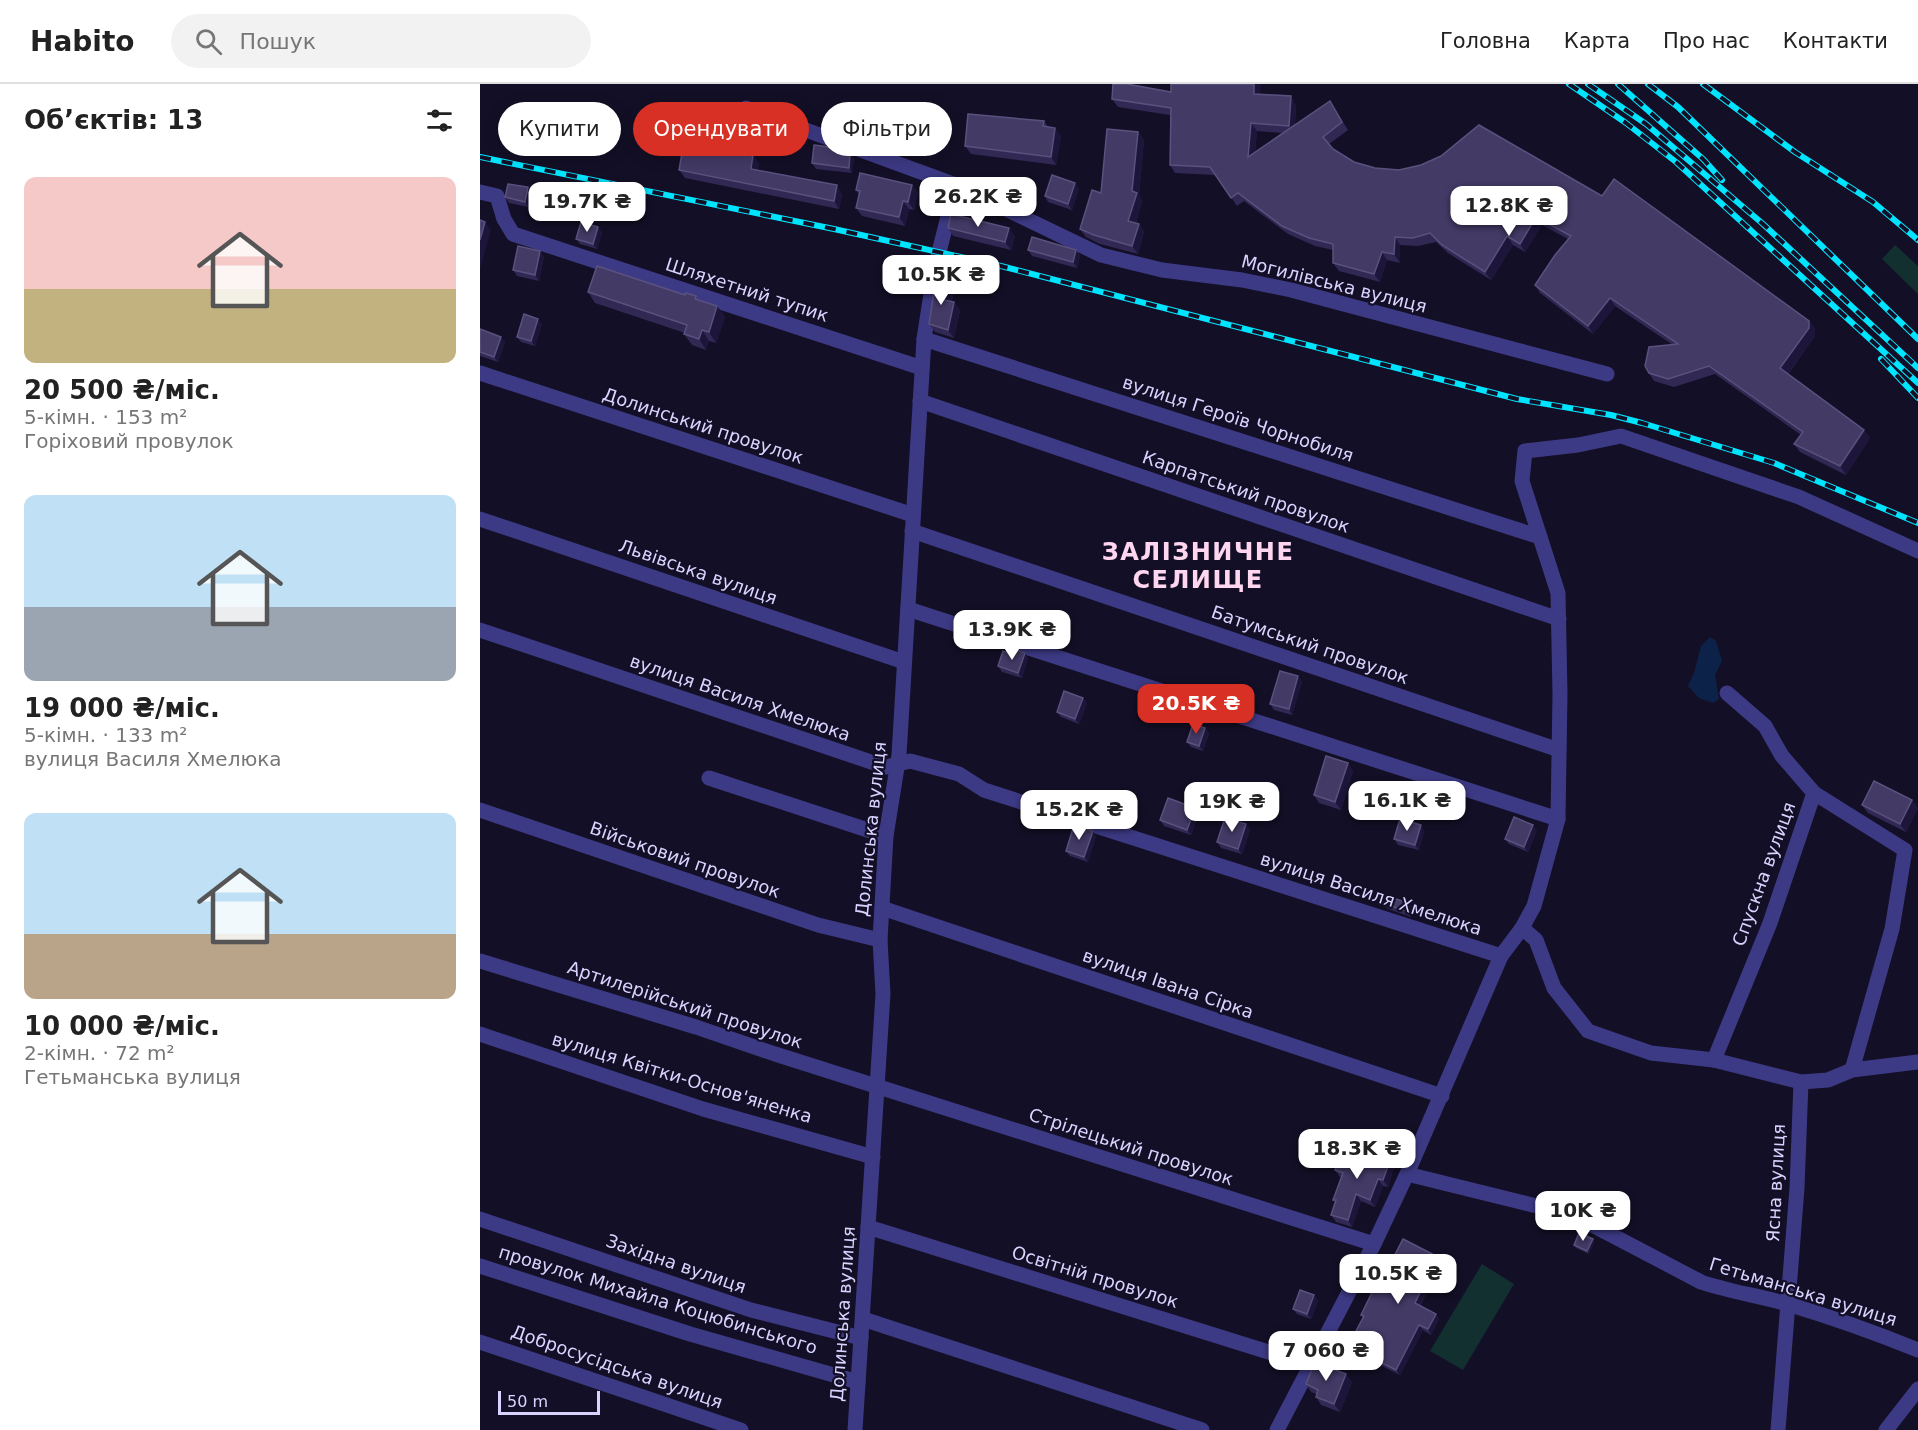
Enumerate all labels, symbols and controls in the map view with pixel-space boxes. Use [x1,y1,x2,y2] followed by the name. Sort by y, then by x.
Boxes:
[171,14,591,68] search box
[30,25,135,58] text: Habito
[192,25,225,58] icon: search
[240,29,316,54] text: Пошук
[1440,29,1531,53] text: Головна
[1564,29,1630,53] text: Карта
[1663,29,1750,53] text: Про нас
[1783,29,1888,53] text: Контакти
[498,102,621,156] chip: Купити
[633,102,809,156] chip: Орендувати
[821,102,952,156] chip: Фільтри
[423,104,456,137] icon: filters
[24,105,203,135] text: Об’єктів: 13
[923,177,1033,228] pin: 26.2K ₴
[532,182,642,233] pin: 19.7K ₴
[934,184,1023,208] text: 26.2K ₴
[1454,186,1564,237] pin: 12.8K ₴
[543,189,632,213] text: 19.7K ₴
[1465,193,1554,217] text: 12.8K ₴
[186,216,294,324] icon: home
[1239,250,1429,317] street label: Могилівська вулиця
[663,253,831,326] street label: Шляхетний тупик
[886,255,996,306] pin: 10.5K ₴
[897,262,986,286] text: 10.5K ₴
[1120,371,1356,466] street label: вулиця Героїв Чорнобиля
[24,375,220,405] text: 20 500 ₴/міс.
[600,383,806,468] street label: Долинський провулок
[24,405,187,429] text: 5-кімн. · 153 m²
[24,429,234,453] text: Горіховий провулок
[1140,446,1353,537] street label: Карпатський провулок
[186,534,294,642] icon: home
[616,535,780,608] street label: Львівська вулиця
[1102,538,1294,594] district label: ЗАЛІЗНИЧНЕ СЕЛИЩЕ
[1209,601,1412,688] street label: Батумський провулок
[957,610,1067,661] pin: 13.9K ₴
[968,617,1057,641] text: 13.9K ₴
[627,650,853,745] street label: вулиця Василя Хмелюка
[1141,684,1251,735] pin: 20.5K ₴
[1152,691,1241,715] text: 20.5K ₴
[24,693,220,723] text: 19 000 ₴/міс.
[24,723,187,747] text: 5-кімн. · 133 m²
[851,740,890,917] street label: Долинська вулиця
[24,747,282,771] text: вулиця Василя Хмелюка
[1352,781,1462,832] pin: 16.1K ₴
[1190,782,1274,833] pin: 19K ₴
[1363,788,1452,812] text: 16.1K ₴
[1198,789,1266,813] text: 19K ₴
[1024,790,1134,841] pin: 15.2K ₴
[1035,797,1124,821] text: 15.2K ₴
[1728,799,1799,949] street label: Спускна вулиця
[587,817,783,902] street label: Військовий провулок
[1258,848,1485,939] street label: вулиця Василя Хмелюка
[186,852,294,960] icon: home
[1080,944,1257,1023] street label: вулиця Івана Сірка
[565,957,805,1053] street label: Артилерійський провулок
[24,1011,220,1041] text: 10 000 ₴/міс.
[550,1028,815,1127] street label: вулиця Квітки-Основ'яненка
[24,1041,174,1065] text: 2-кімн. · 72 m²
[24,1065,241,1089] text: Гетьманська вулиця
[1026,1104,1236,1190] street label: Стрілецький провулок
[1762,1123,1789,1243] street label: Ясна вулиця
[1302,1129,1412,1180] pin: 18.3K ₴
[1313,1136,1402,1160] text: 18.3K ₴
[1541,1191,1625,1242] pin: 10K ₴
[1549,1198,1617,1222] text: 10K ₴
[826,1226,859,1402] street label: Долинська вулиця
[603,1230,749,1297] street label: Західна вулиця
[496,1241,820,1358] street label: провулок Михайла Коцюбинського
[1009,1241,1181,1312] street label: Освітній провулок
[1707,1253,1900,1330] street label: Гетьманська вулиця
[1343,1254,1453,1305] pin: 10.5K ₴
[1354,1261,1443,1285] text: 10.5K ₴
[509,1320,726,1413] street label: Добросусідська вулиця
[1271,1331,1381,1382] pin: 7 060 ₴
[1283,1338,1369,1362] text: 7 060 ₴
[498,1388,600,1416] scale bar
[507,1392,548,1411] text: 50 m

